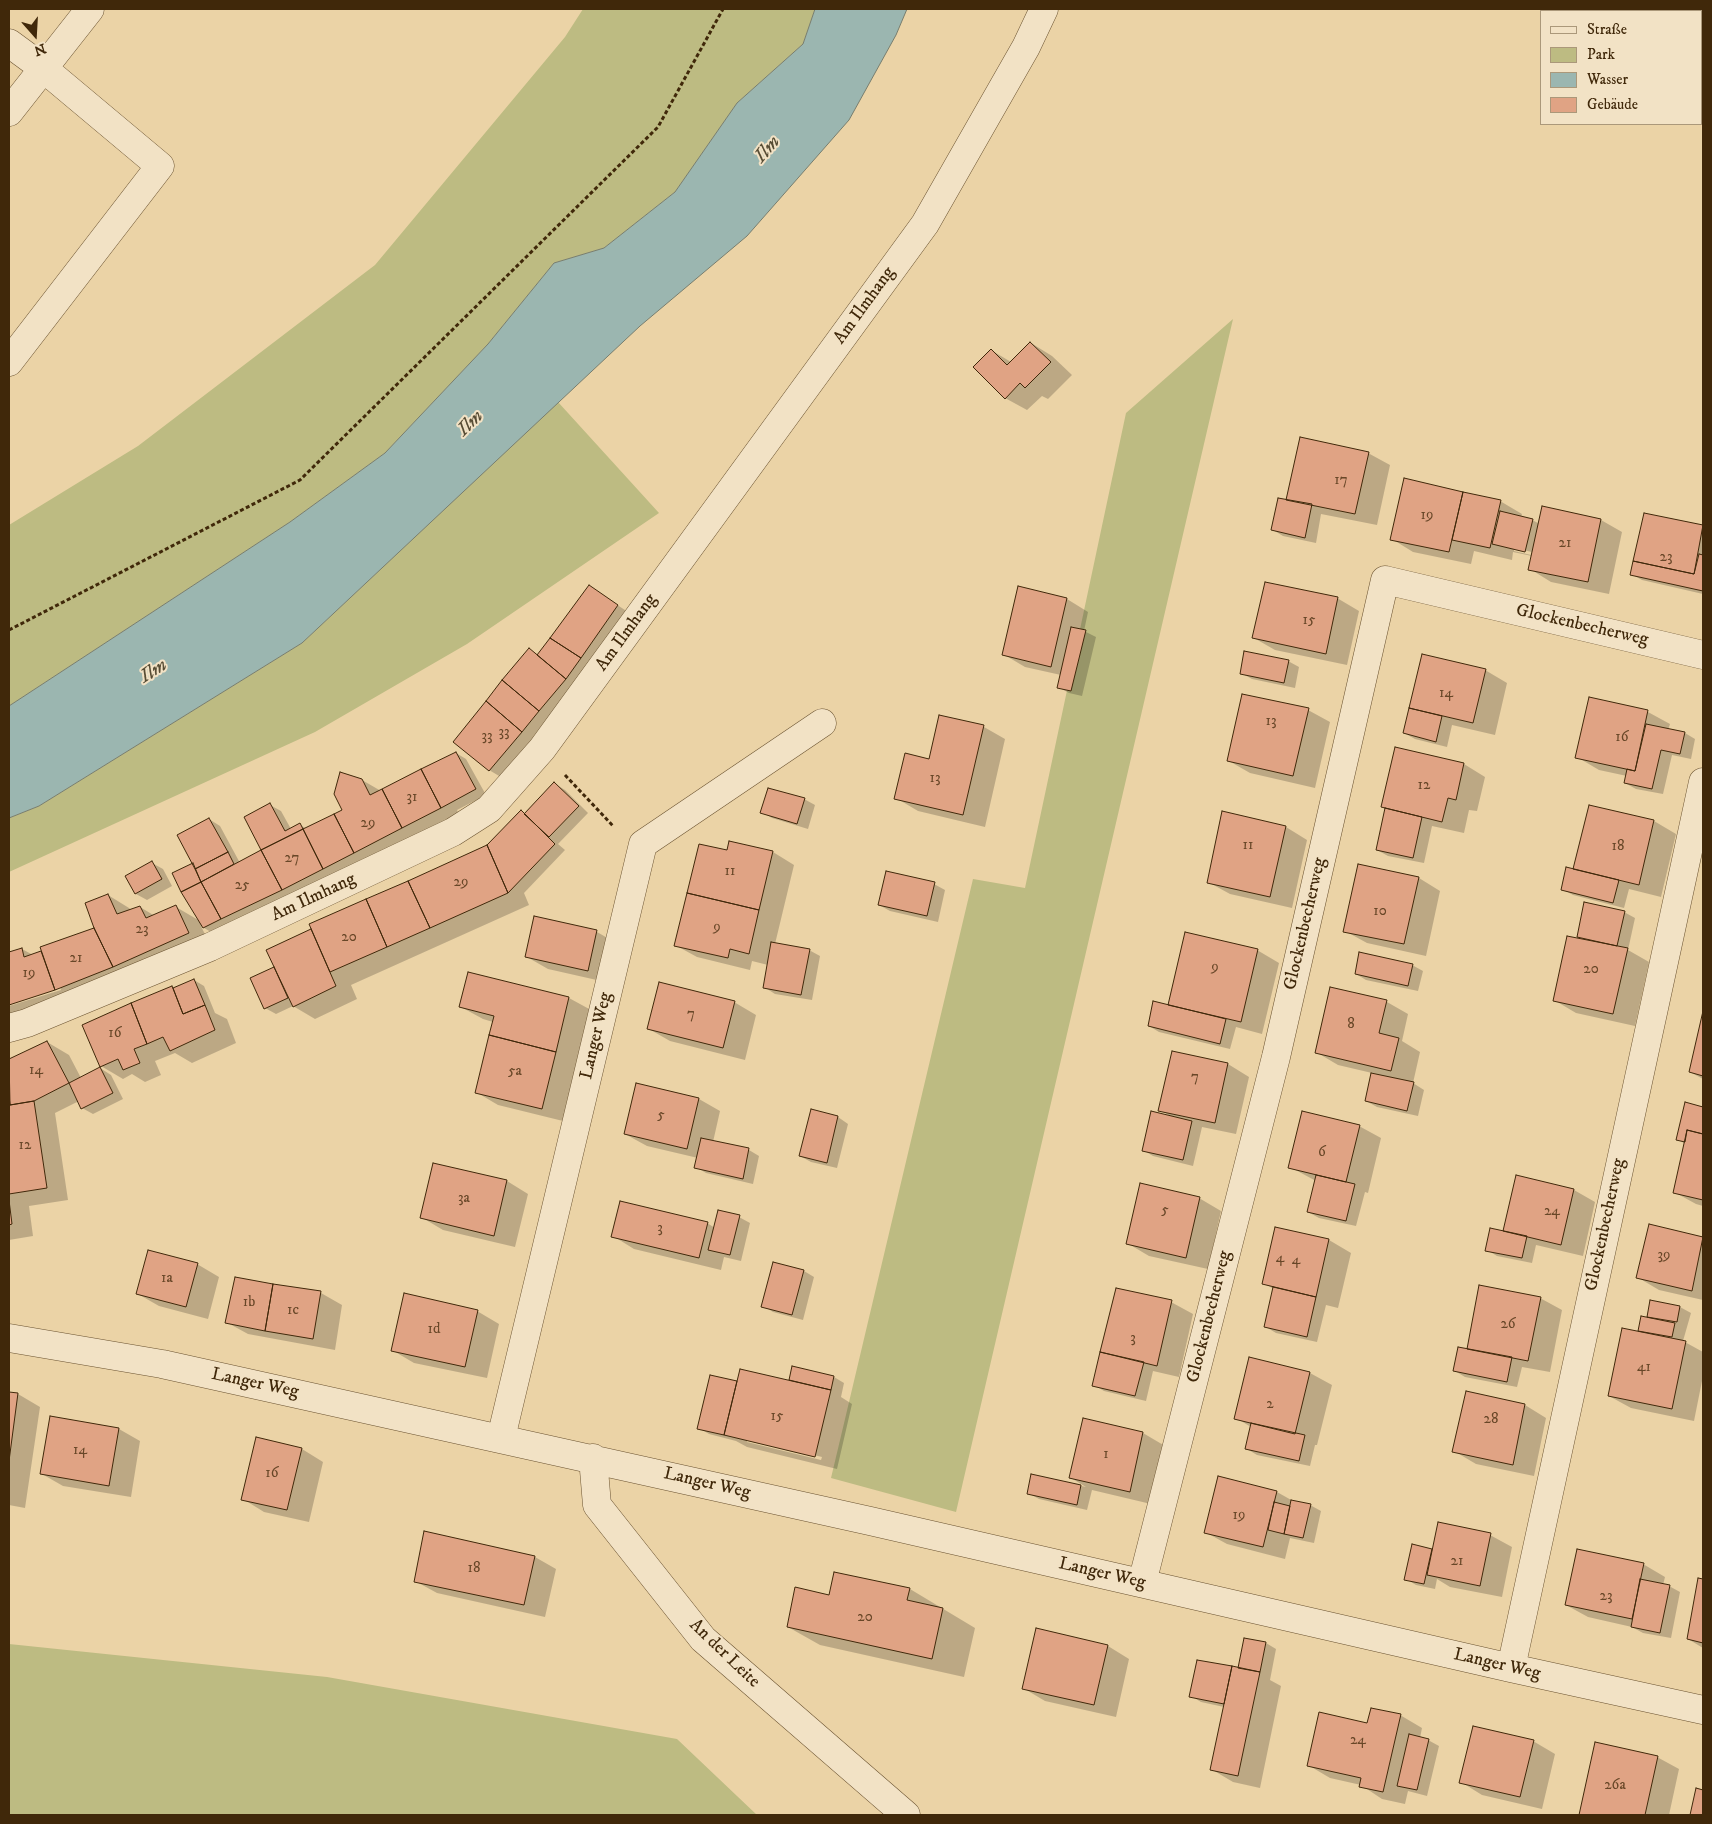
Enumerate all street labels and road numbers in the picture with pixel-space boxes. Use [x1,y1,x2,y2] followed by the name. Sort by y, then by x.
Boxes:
[830,263,900,349] street label: Am Ilmhang
[592,590,662,676] street label: Am Ilmhang
[1514,600,1650,652] street label: Glockenbecherweg
[1280,856,1332,992] street label: Glockenbecherweg
[268,869,360,927] street label: Am Ilmhang
[577,990,617,1082] street label: Langer Weg
[1581,1157,1631,1293] street label: Glockenbecherweg
[1183,1249,1237,1385] street label: Glockenbecherweg
[209,1364,301,1404] street label: Langer Weg
[661,1464,753,1504] street label: Langer Weg
[1056,1554,1148,1594] street label: Langer Weg
[684,1615,764,1693] street label: An der Leite
[1451,1645,1543,1685] street label: Langer Weg

